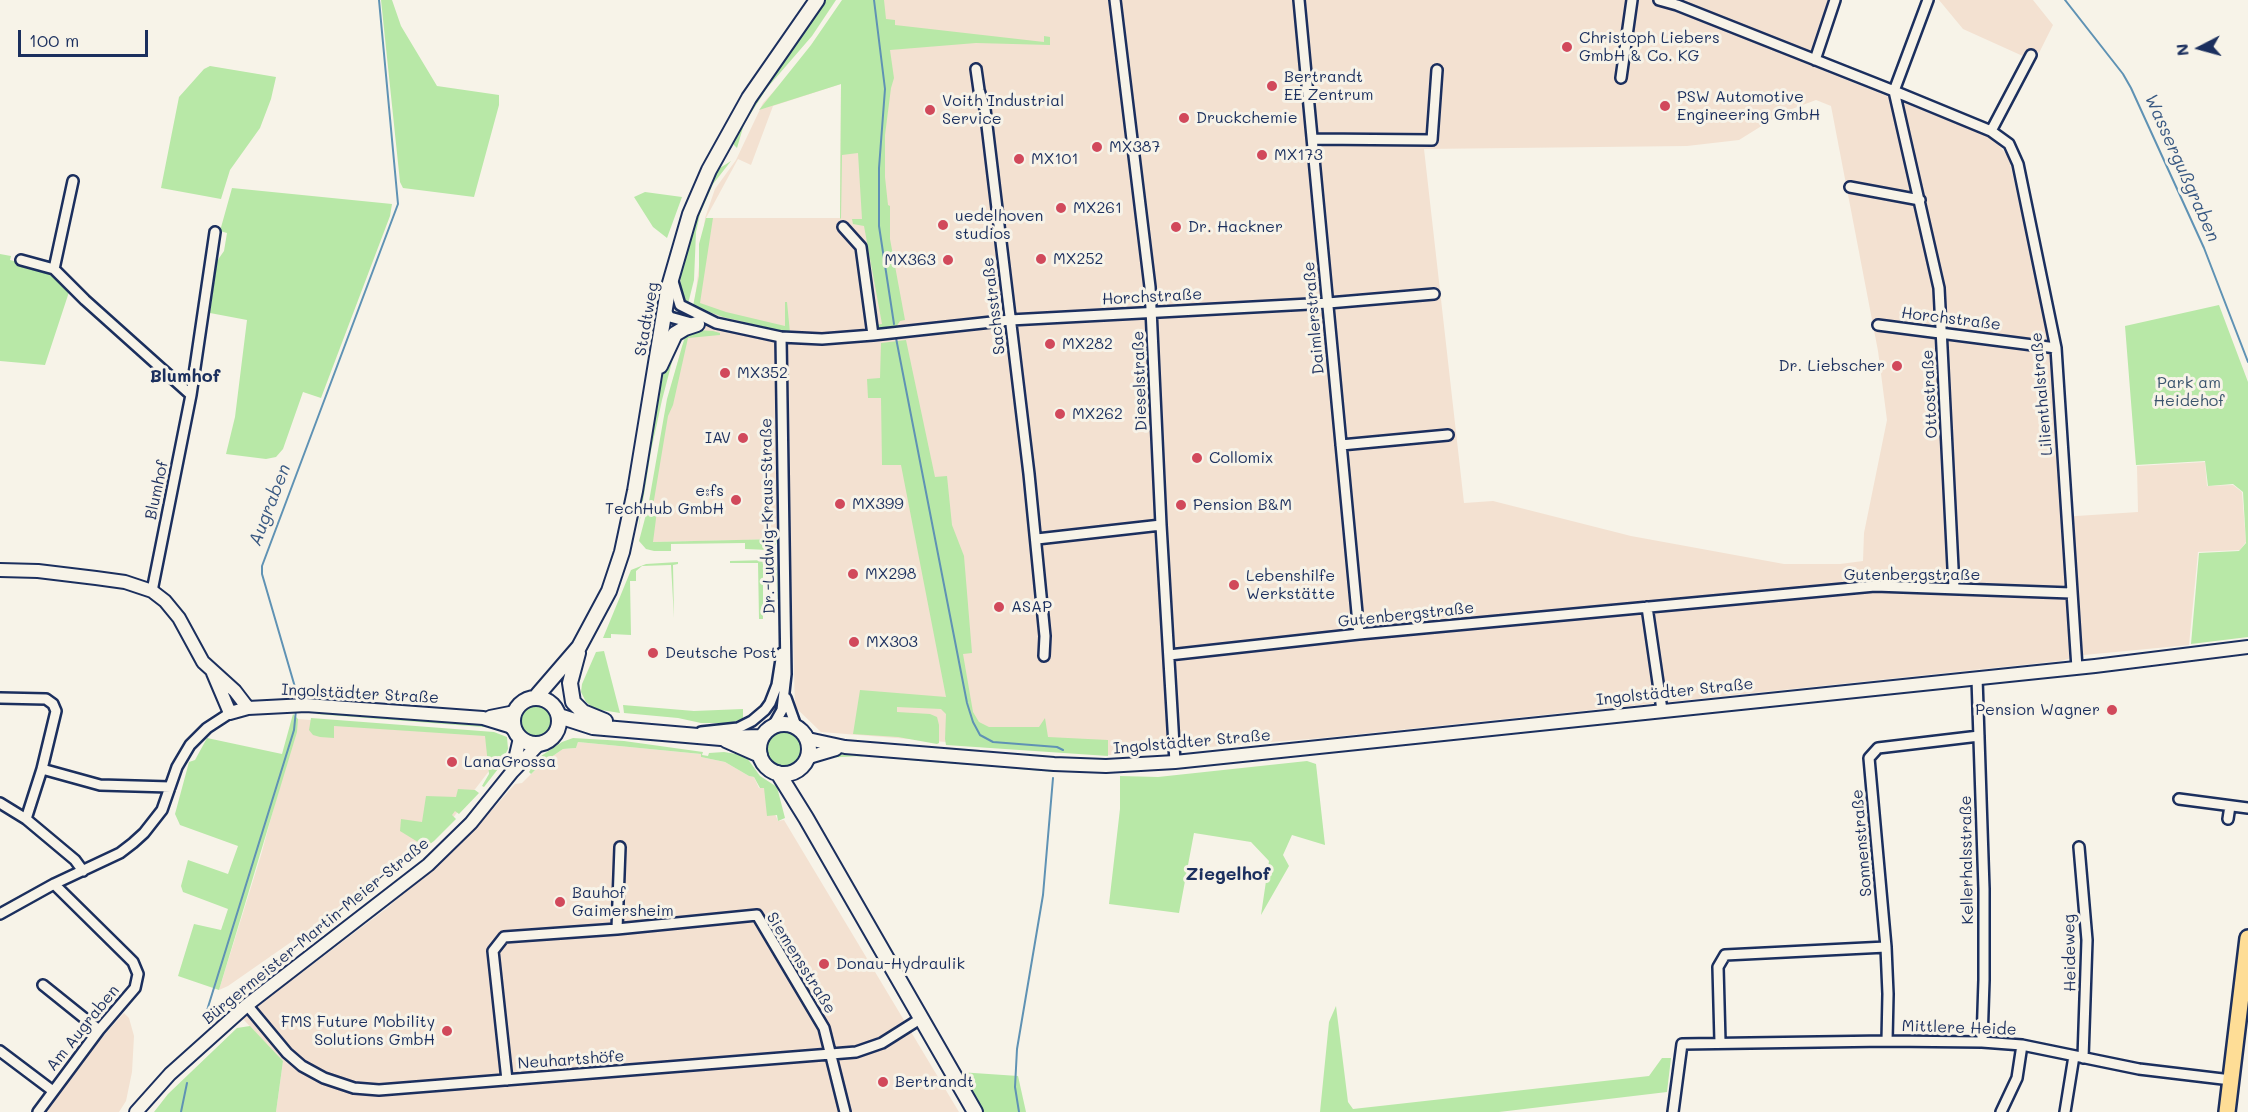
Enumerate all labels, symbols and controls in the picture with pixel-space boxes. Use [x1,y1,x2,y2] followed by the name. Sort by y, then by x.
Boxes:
[21,18,152,56] scale bar
[2170,18,2230,78] north arrow
[29,28,79,52] text: 100 m
[1579,28,1720,66] place label: Christoph Liebers GmbH & Co. KG
[1560,40,1574,54] marker: Christoph Liebers GmbH & Co. KG
[2171,43,2193,57] text: N
[1284,67,1374,105] place label: Bertrandt EE Zentrum
[1265,79,1279,93] marker: Bertrandt EE Zentrum
[1677,87,1820,125] place label: PSW Automotive Engineering GmbH
[942,91,1064,129] place label: Voith Industrial Service
[2140,91,2224,245] water label: Wassergußgraben
[1658,99,1672,113] marker: PSW Automotive Engineering GmbH
[923,103,937,117] marker: Voith Industrial Service
[1196,108,1298,128] place label: Druckchemie
[1177,111,1191,125] marker: Druckchemie
[1109,137,1160,157] place label: MX387
[1090,140,1104,154] marker: MX387
[1274,145,1323,165] place label: MX173
[1255,148,1269,162] marker: MX173
[1031,149,1079,169] place label: MX101
[1012,152,1026,166] marker: MX101
[1073,198,1122,218] place label: MX261
[1054,201,1068,215] marker: MX261
[955,206,1043,244] place label: uedelhoven studios
[1188,217,1283,237] place label: Dr. Hackner
[936,218,950,232] marker: uedelhoven studios
[1169,220,1183,234] marker: Dr. Hackner
[1053,249,1104,269] place label: MX252
[884,250,936,270] place label: MX363
[1034,252,1048,266] marker: MX252
[941,253,955,267] marker: MX363
[978,256,1010,356] street label: Sachsstraße
[1299,261,1329,375] street label: Daimlerstraße
[631,281,663,357] street label: Stadtweg
[1101,285,1203,309] street label: Horchstraße
[1900,303,2002,335] street label: Horchstraße
[1129,331,1151,431] street label: Dieselstraße
[2027,331,2057,457] street label: Lilienthalstraße
[1062,334,1113,354] place label: MX282
[1043,337,1057,351] marker: MX282
[1918,349,1942,439] street label: Ottostraße
[1779,356,1885,376] place label: Dr. Liebscher
[1890,359,1904,373] marker: Dr. Liebscher
[737,363,788,383] place label: MX352
[150,365,220,387] district label: Blumhof
[718,366,732,380] marker: MX352
[2154,373,2224,411] park label: Park am Heidehof
[1072,404,1123,424] place label: MX262
[1053,407,1067,421] marker: MX262
[757,418,779,614] street label: Dr.-Ludwig-Kraus-Straße
[705,428,731,448] place label: IAV
[736,431,750,445] marker: IAV
[1209,448,1273,468] place label: Collomix
[1190,451,1204,465] marker: Collomix
[141,459,173,521] street label: Blumhof
[245,461,295,549] water label: Augraben
[605,481,724,519] place label: e:fs TechHub GmbH
[729,493,743,507] marker: e:fs TechHub GmbH
[852,494,904,514] place label: MX399
[1193,495,1292,515] place label: Pension B&M
[833,497,847,511] marker: MX399
[1174,498,1188,512] marker: Pension B&M
[865,564,916,584] place label: MX298
[1844,565,1980,585] street label: Gutenbergstraße
[1246,566,1335,604] place label: Lebenshilfe Werkstätte
[846,567,860,581] marker: MX298
[1227,578,1241,592] marker: Lebenshilfe Werkstätte
[1011,597,1052,617] place label: ASAP
[1337,598,1475,632] street label: Gutenbergstraße
[992,600,1006,614] marker: ASAP
[866,632,918,652] place label: MX303
[847,635,861,649] marker: MX303
[665,643,777,663] place label: Deutsche Post
[646,646,660,660] marker: Deutsche Post
[1596,674,1754,710] street label: Ingolstädter Straße
[281,680,439,708] street label: Ingolstädter Straße
[1975,700,2100,720] place label: Pension Wagner
[2105,703,2119,717] marker: Pension Wagner
[1113,726,1271,758] street label: Ingolstädter Straße
[464,752,556,772] place label: LanaGrossa
[445,755,459,769] marker: LanaGrossa
[1848,788,1876,898] street label: Sonnenstraße
[1956,795,1978,925] street label: Kellerhalsstraße
[199,834,433,1028] street label: Bürgermeister-Martin-Meier-Straße
[1186,863,1270,885] district label: Ziegelhof
[572,883,674,921] place label: Bauhof Gaimersheim
[553,895,567,909] marker: Bauhof Gaimersheim
[762,909,840,1017] street label: Siemensstraße
[2060,914,2080,992] street label: Heideweg
[836,954,965,974] place label: Donau-Hydraulik
[817,957,831,971] marker: Donau-Hydraulik
[42,981,124,1075] street label: Am Augraben
[281,1012,435,1050] place label: FMS Future Mobility Solutions GmbH
[1901,1016,2017,1040] street label: Mittlere Heide
[440,1024,454,1038] marker: FMS Future Mobility Solutions GmbH
[517,1047,625,1073] street label: Neuhartshöfe
[895,1072,974,1092] place label: Bertrandt
[876,1075,890,1089] marker: Bertrandt

